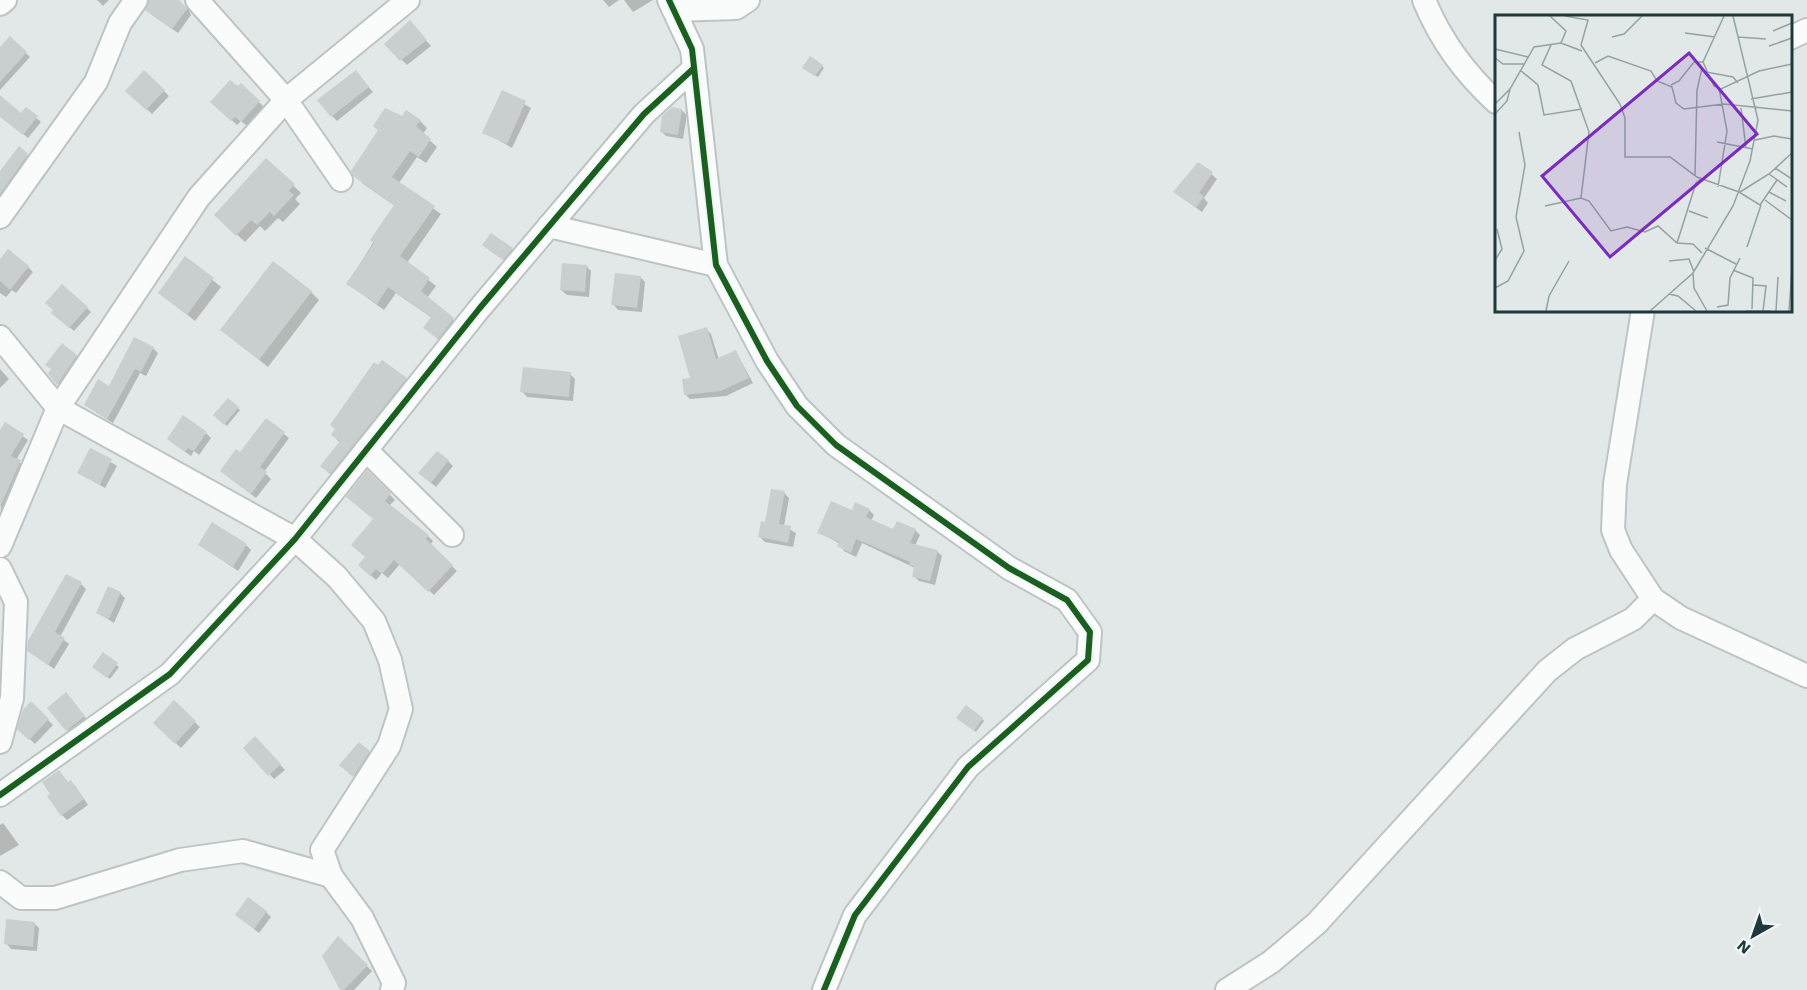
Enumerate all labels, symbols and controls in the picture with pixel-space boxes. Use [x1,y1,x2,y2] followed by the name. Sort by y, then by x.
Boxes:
[1495,15,1792,312] inset map
[1723,906,1783,966] north arrow
[1733,936,1754,958] text: N

